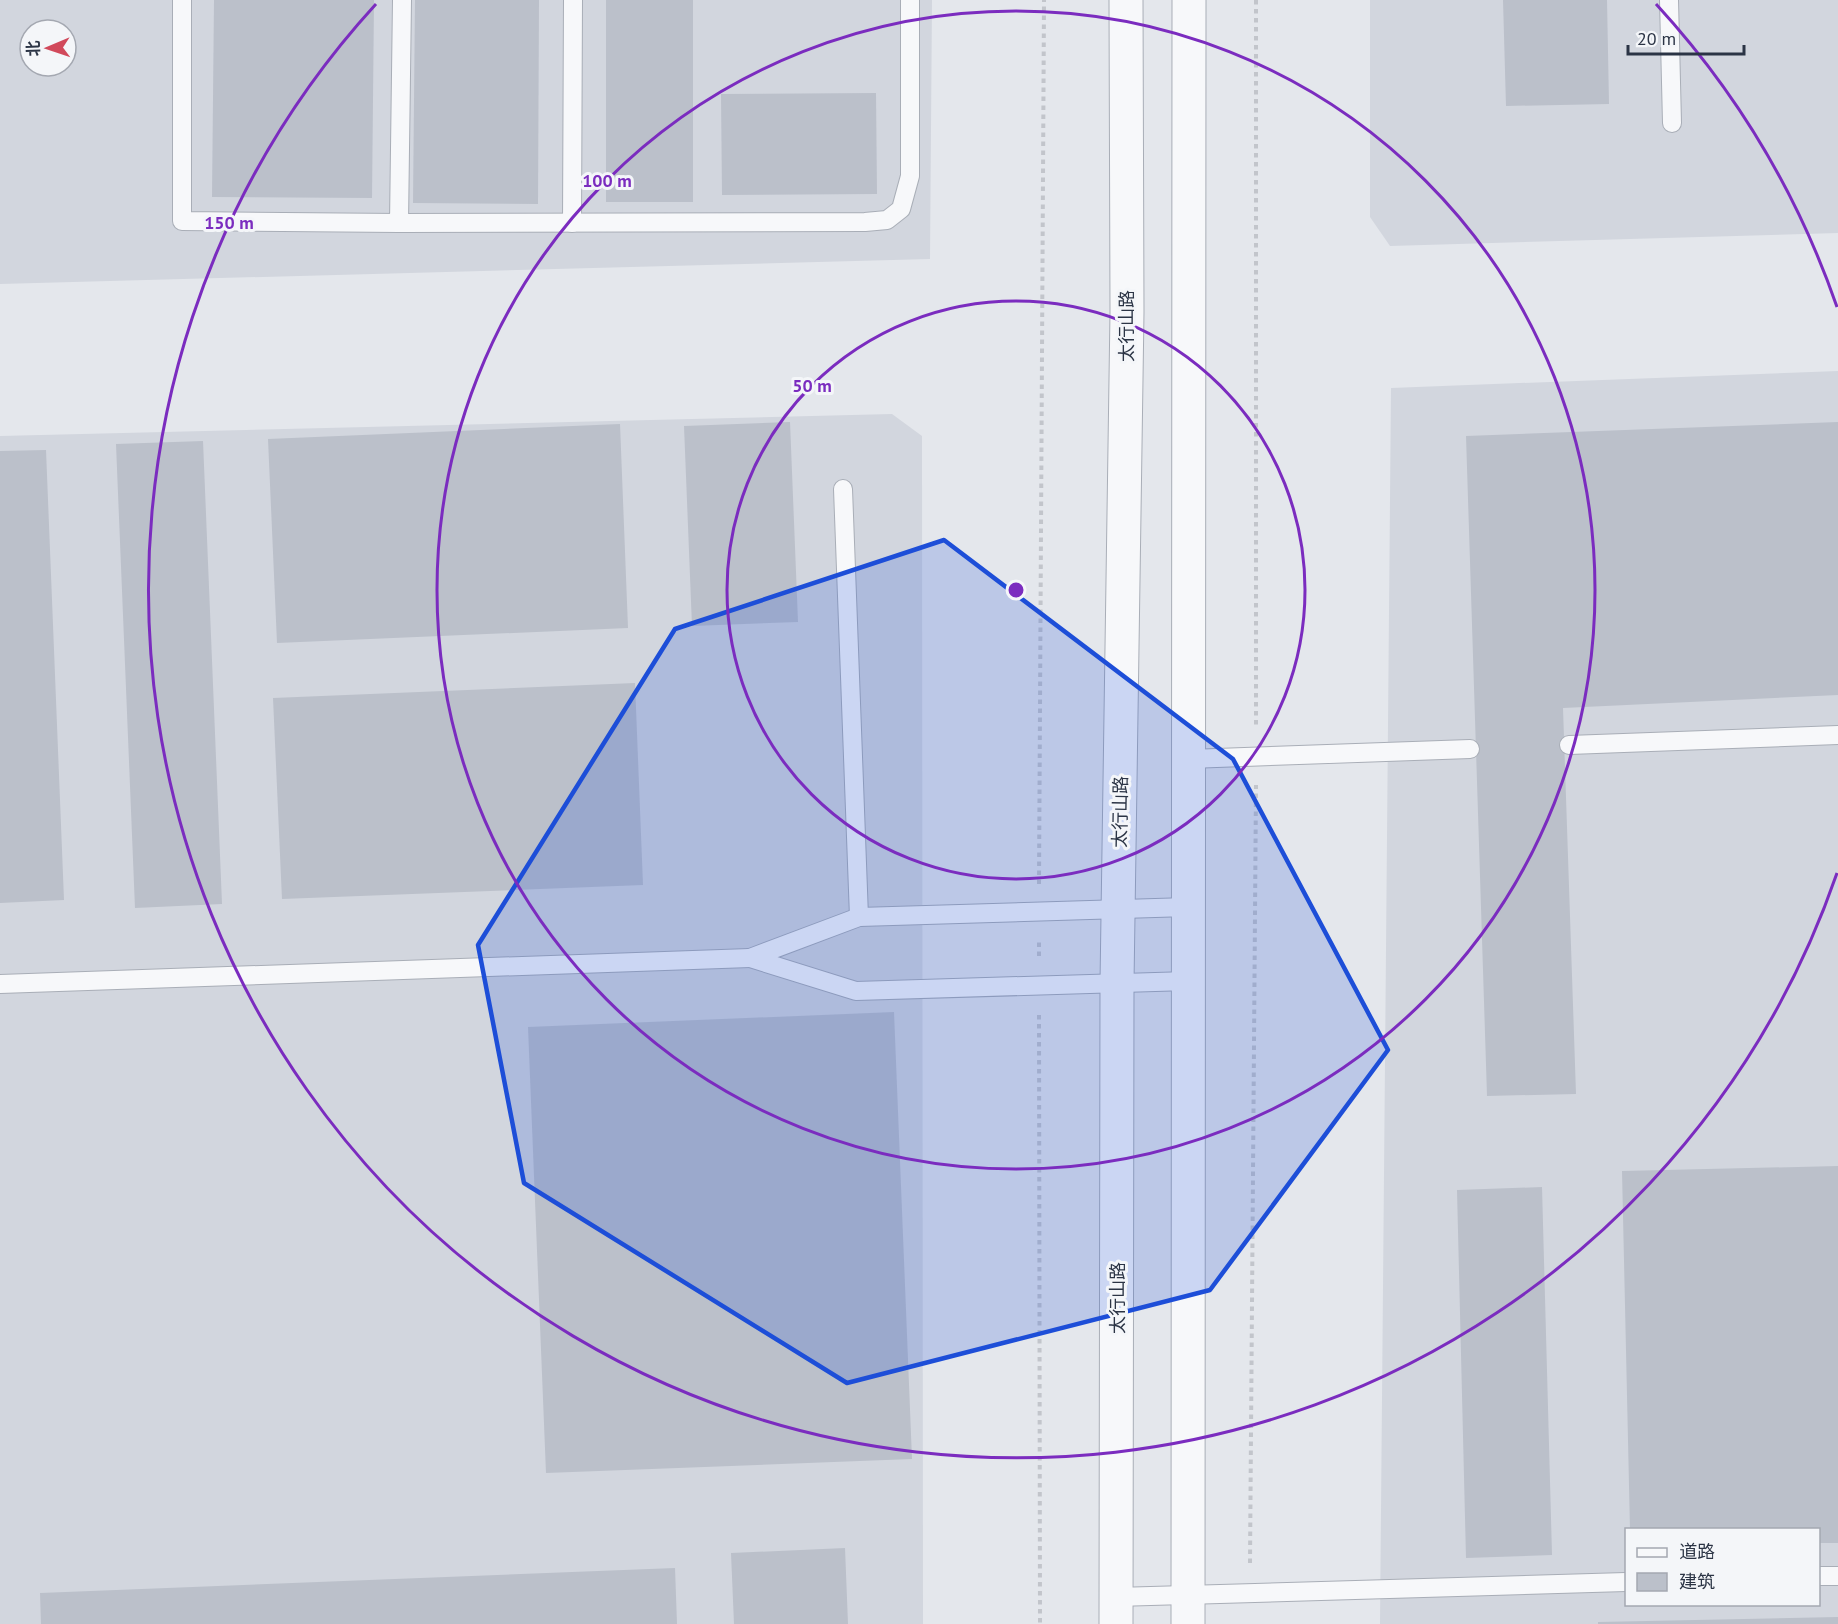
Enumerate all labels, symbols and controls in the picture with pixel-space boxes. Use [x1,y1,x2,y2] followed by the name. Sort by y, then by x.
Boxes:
[18,18,78,78] north arrow
[1628,18,1744,56] scale bar
[1637,27,1676,50] text: 20 m
[23,40,43,57] text: 北
[582,169,632,192] text: 100 m
[204,211,254,234] text: 150 m
[1115,290,1138,362] street label: 太行山路
[792,374,832,397] text: 50 m
[1006,580,1026,600] centre of rings
[1108,776,1132,848] street label: 太行山路
[1106,1262,1129,1334] street label: 太行山路
[1625,1528,1820,1606] legend
[1679,1540,1715,1563] text: 道路
[1679,1570,1715,1593] text: 建筑

